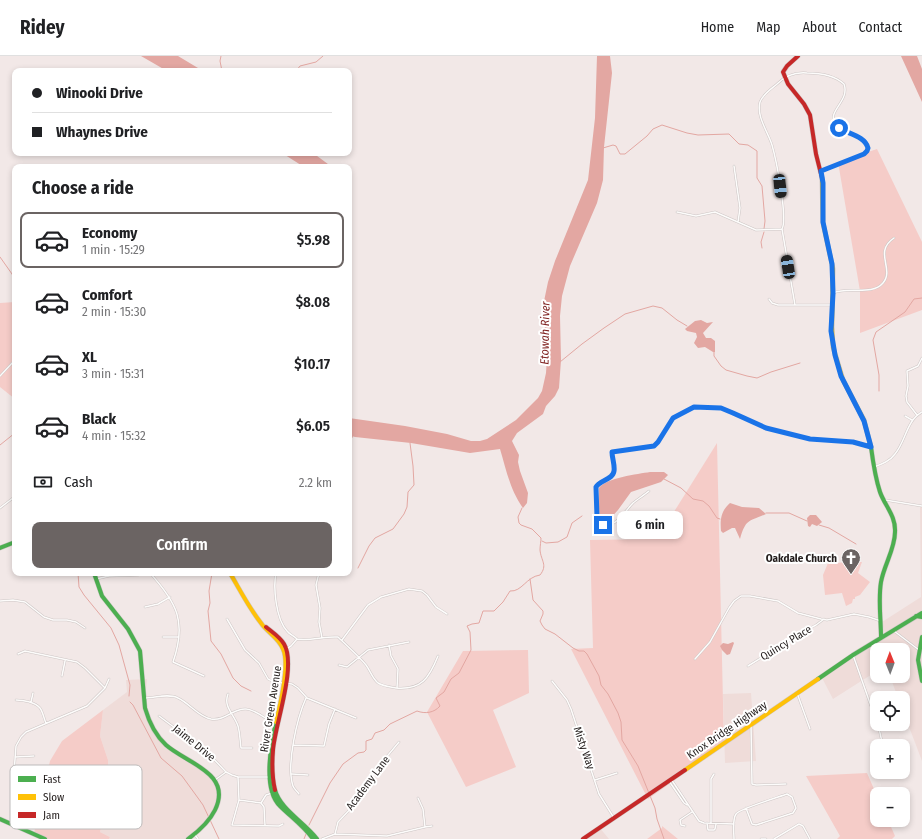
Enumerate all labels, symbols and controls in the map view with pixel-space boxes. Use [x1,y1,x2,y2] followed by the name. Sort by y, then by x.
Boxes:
[20,16,64,39] text: Ridey
[701,19,734,36] text: Home
[756,19,780,36] text: Map
[802,19,837,36] text: About
[859,19,902,36] text: Contact
[56,84,143,102] text: Winooki Drive
[830,119,848,137] route start
[56,123,148,141] text: Whaynes Drive
[773,173,787,199] car
[32,177,134,199] text: Choose a ride
[34,222,70,258] icon: car
[82,224,137,242] text: Economy
[297,231,330,249] text: $5.98
[82,242,145,257] text: 1 min · 15:29
[780,254,796,280] car
[34,284,70,320] icon: car
[82,286,133,304] text: Comfort
[296,293,330,311] text: $8.08
[537,300,553,365] water label: Etowah River
[82,304,146,319] text: 2 min · 15:30
[34,346,70,382] icon: car
[82,348,97,366] text: XL
[294,355,330,373] text: $10.17
[82,366,144,381] text: 3 min · 15:31
[34,408,70,444] icon: car
[82,410,116,428] text: Black
[296,417,330,435] text: $6.05
[82,428,146,443] text: 4 min · 15:32
[32,471,54,493] icon: cash
[64,473,93,491] text: Cash
[299,475,332,490] text: 2.2 km
[617,511,683,539] callout: 6 min
[594,516,612,534] route end
[635,517,665,532] text: 6 min
[32,522,332,568] button: Confirm
[840,547,862,575] church icon: Oakdale Church
[766,552,837,565] place label: Oakdale Church
[758,623,814,663] street label: Quincy Place
[870,643,910,683] north arrow
[870,643,910,827] map controls
[258,665,284,753] street label: River Green Avenue
[870,691,910,731] button: locate
[684,698,770,762] street label: Knox Bridge Highway
[170,722,218,764] street label: Jaime Drive
[571,725,597,771] street label: Misty Way
[870,739,910,779] button: +
[343,753,393,813] street label: Academy Lane
[10,765,142,829] legend
[43,773,61,786] text: Fast
[870,787,910,827] button: −
[43,791,64,804] text: Slow
[43,809,60,822] text: Jam

